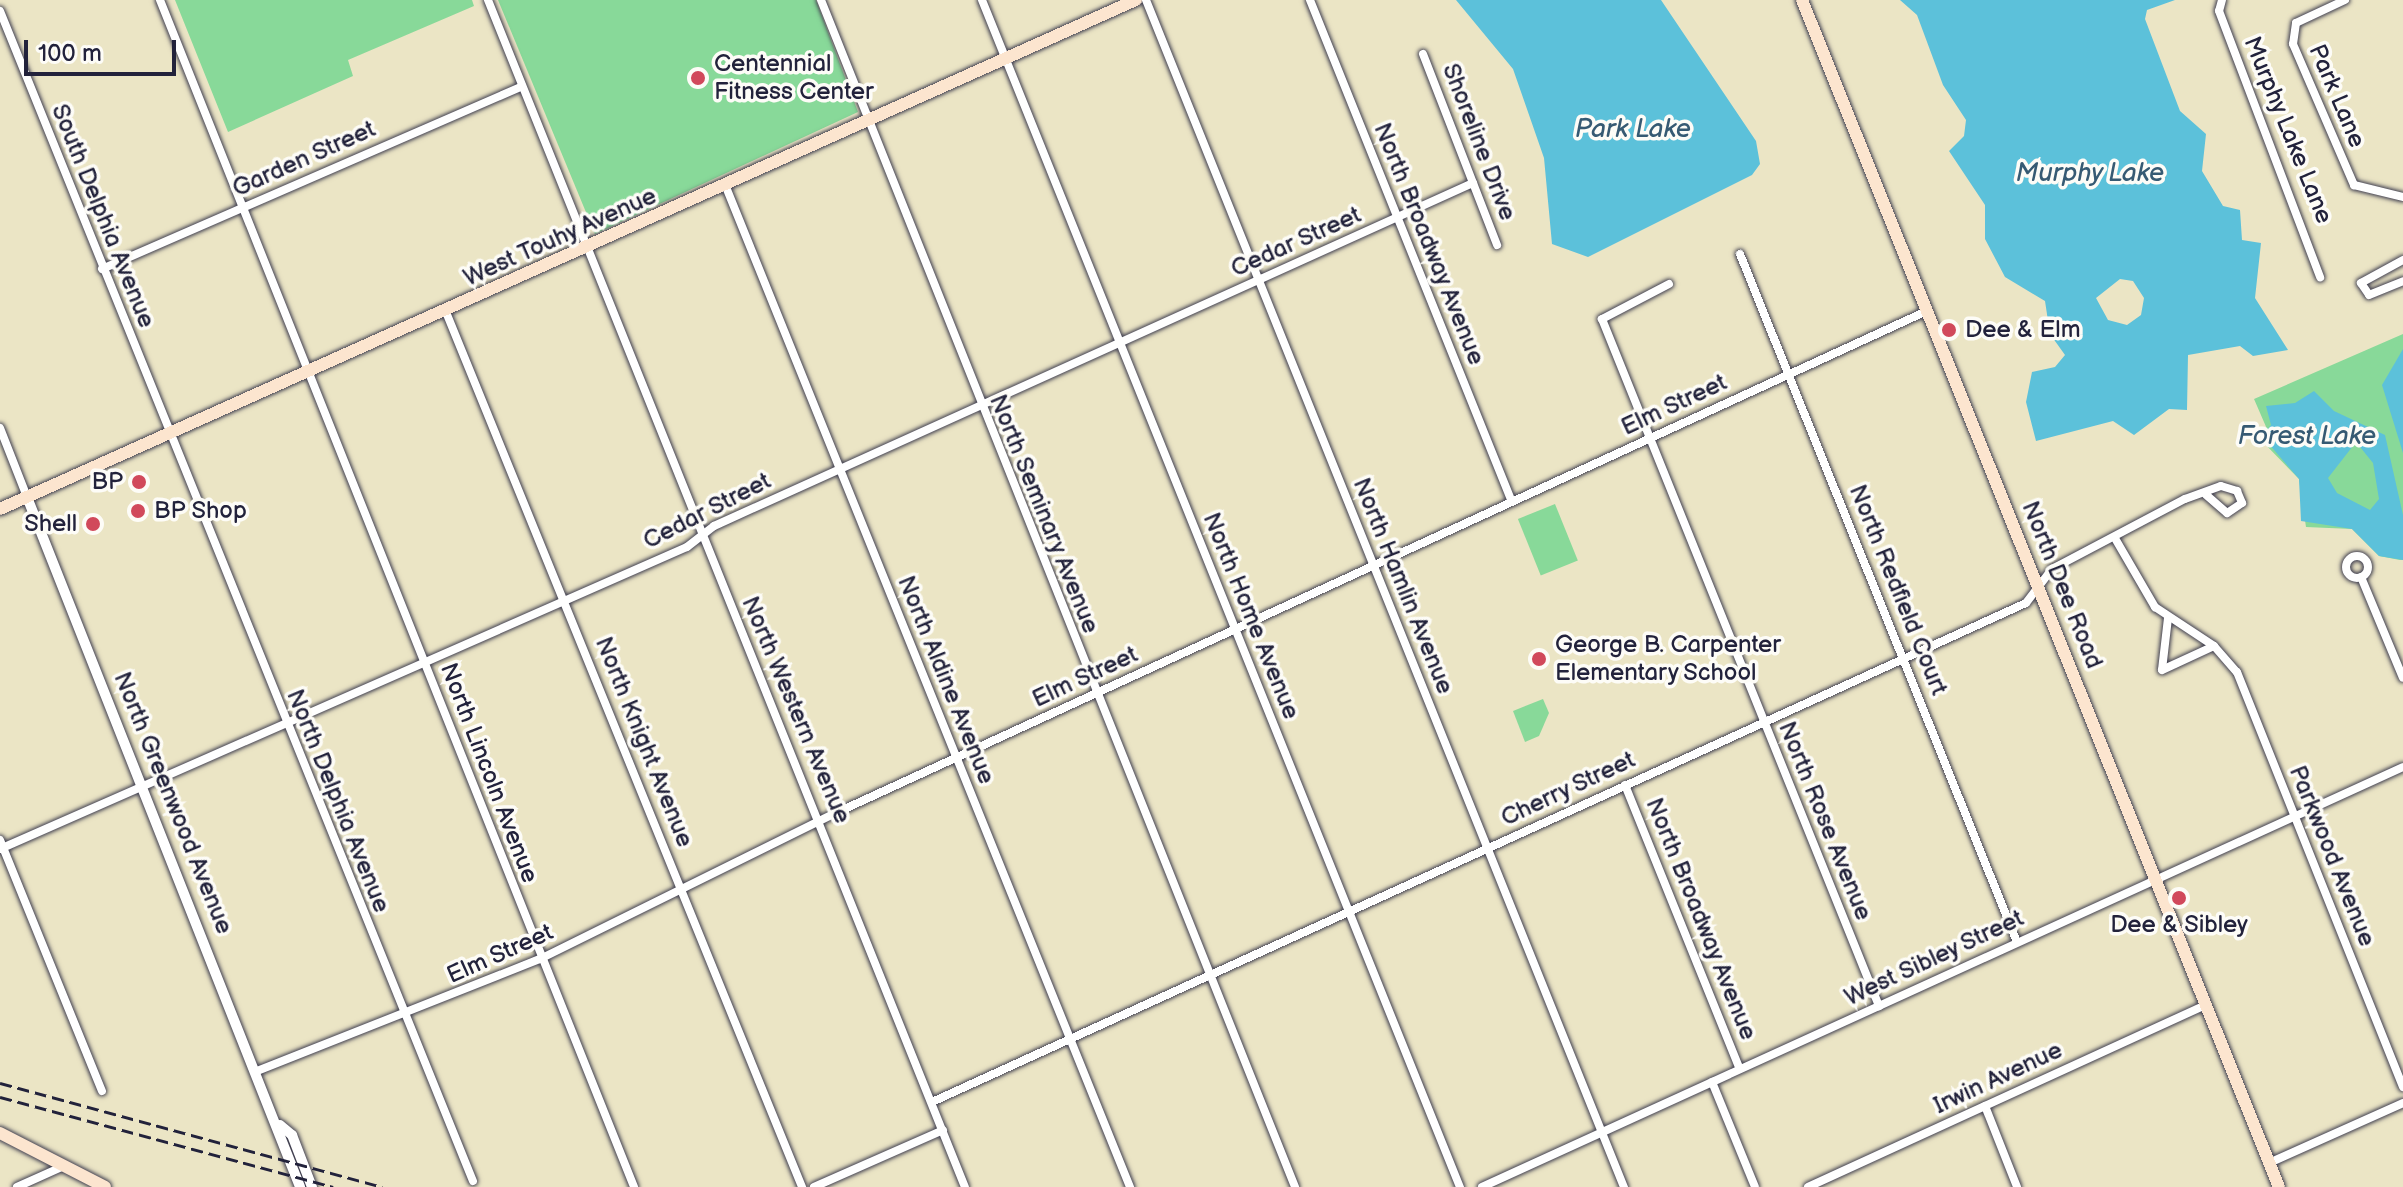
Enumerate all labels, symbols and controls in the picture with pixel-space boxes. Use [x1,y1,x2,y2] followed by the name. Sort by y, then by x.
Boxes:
[28,24,180,74] scale bar
[2237,32,2339,228] street label: Murphy Lake Lane
[38,39,102,68] text: 100 m
[2302,40,2372,152] street label: Park Lane
[714,50,874,106] place label: Centennial Fitness Center
[1436,60,1522,224] street label: Shoreline Drive
[689,69,707,87] marker: Centennial Fitness Center
[45,100,161,332] street label: South Delphia Avenue
[1575,114,1691,146] water label: Park Lake
[228,115,380,203] street label: Garden Street
[1367,118,1491,370] street label: North Broadway Avenue
[2015,158,2165,190] water label: Murphy Lake
[458,181,662,293] street label: West Touhy Avenue
[1226,200,1366,284] street label: Cedar Street
[1965,316,2081,344] place label: Dee & Elm
[1940,321,1958,339] marker: Dee & Elm
[1617,368,1731,442] street label: Elm Street
[983,390,1105,638] street label: North Seminary Avenue
[2238,421,2376,453] water label: Forest Lake
[638,466,776,556] street label: Cedar Street
[91,468,123,496] place label: BP
[130,473,148,491] marker: BP
[1347,474,1459,698] street label: North Hamlin Avenue
[1843,481,1953,699] street label: North Redfield Court
[154,497,247,525] place label: BP Shop
[2015,497,2109,673] street label: North Dee Road
[129,502,147,520] marker: BP Shop
[1196,509,1306,723] street label: North Home Avenue
[24,510,77,538] place label: Shell
[84,515,102,533] marker: Shell
[891,572,1001,788] street label: North Aldine Avenue
[735,592,857,828] street label: North Western Avenue
[1555,631,1781,687] place label: George B. Carpenter Elementary School
[589,633,699,851] street label: North Knight Avenue
[1028,640,1142,714] street label: Elm Street
[1530,650,1548,668] marker: George B. Carpenter Elementary School
[434,659,544,887] street label: North Lincoln Avenue
[107,668,239,938] street label: North Greenwood Avenue
[280,685,396,917] street label: North Delphia Avenue
[1772,718,1878,924] street label: North Rose Avenue
[1496,745,1640,833] street label: Cherry Street
[2283,762,2381,950] street label: Parkwood Avenue
[1639,793,1763,1045] street label: North Broadway Avenue
[2170,889,2188,907] marker: Dee & Sibley
[1839,903,2029,1013] street label: West Sibley Street
[2110,911,2248,939] place label: Dee & Sibley
[442,918,558,990] street label: Elm Street
[1929,1036,2067,1120] street label: Irwin Avenue

